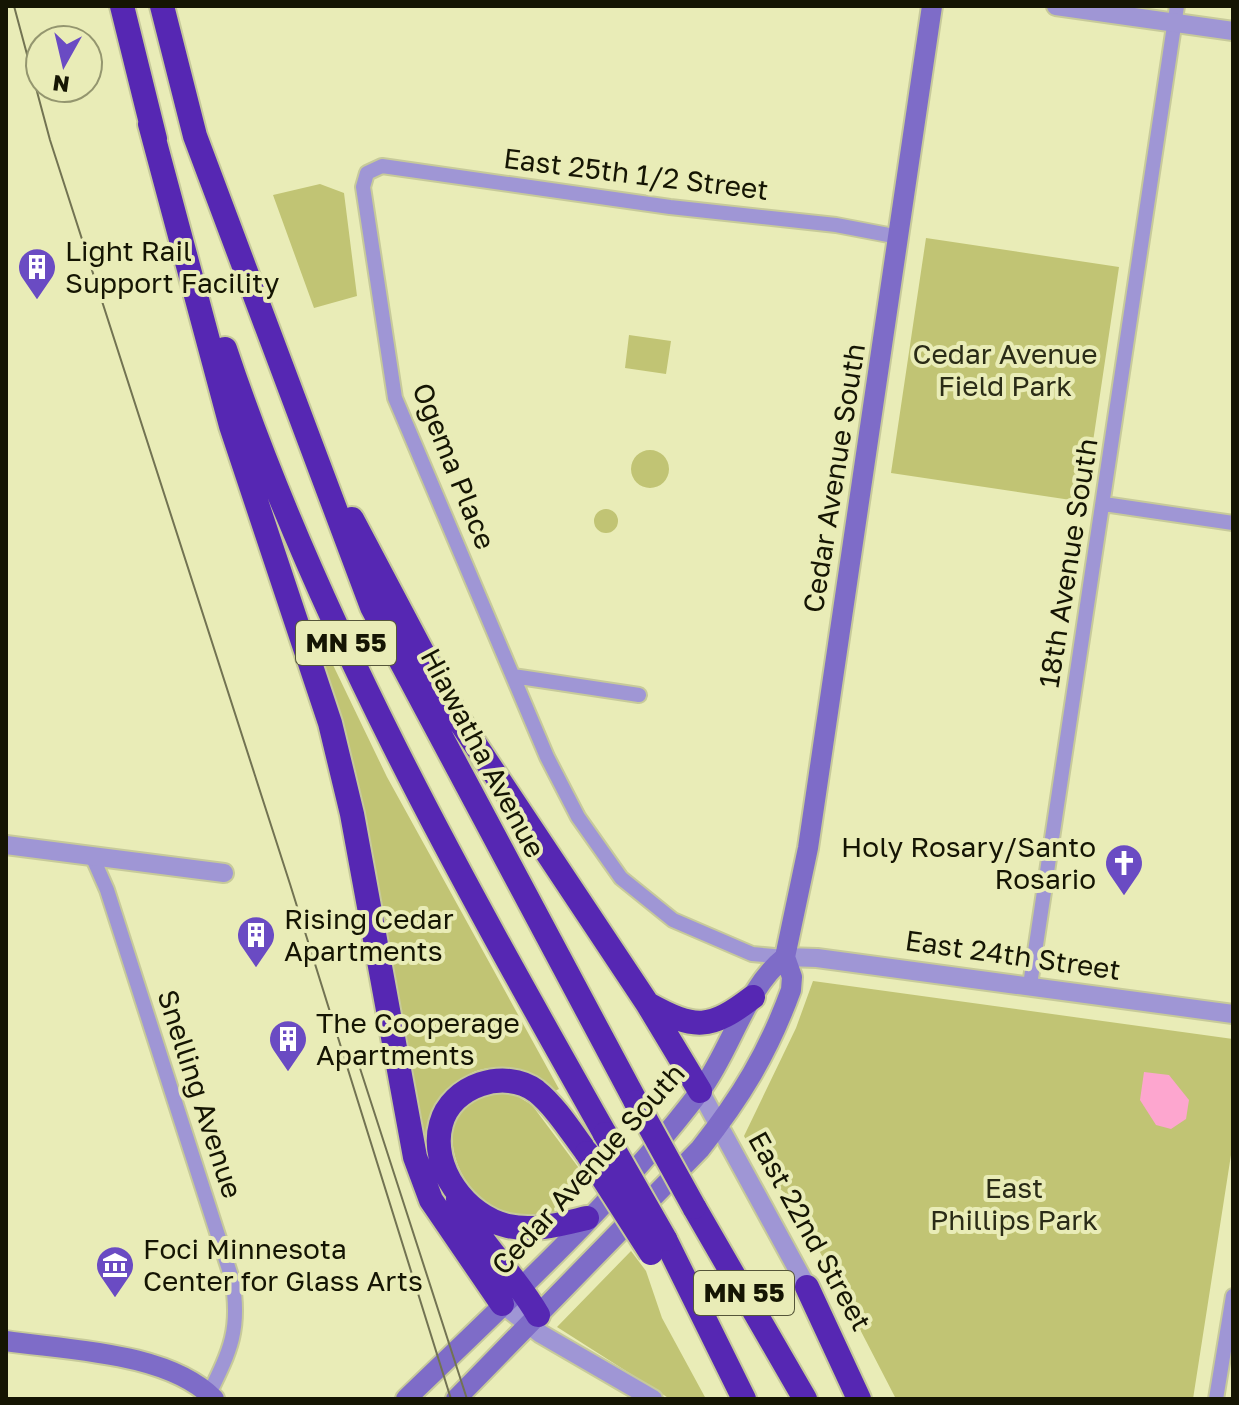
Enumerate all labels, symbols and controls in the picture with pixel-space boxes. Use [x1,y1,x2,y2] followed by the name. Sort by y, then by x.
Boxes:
[24,24,104,104] north arrow
[51,70,71,99] text: N
[502,141,770,206] street label: East 25th 1/2 Street
[65,234,280,299] place label: Light Rail Support Facility
[16,246,58,301] building icon: Light Rail Support Facility
[912,337,1098,402] park label: Cedar Avenue Field Park
[796,341,871,615] street label: Cedar Avenue South
[406,378,503,554] street label: Ogema Place
[1031,436,1104,690] street label: 18th Avenue South
[296,621,396,665] road number: MN 55
[414,643,552,863] street label: Hiawatha Avenue
[841,830,1096,895] place label: Holy Rosary/Santo Rosario
[1103,842,1145,897] church icon: Holy Rosary/Santo Rosario
[284,902,454,967] place label: Rising Cedar Apartments
[235,914,277,969] building icon: Rising Cedar Apartments
[903,923,1123,986] street label: East 24th Street
[151,986,250,1202] street label: Snelling Avenue
[316,1006,520,1071] place label: The Cooperage Apartments
[267,1018,309,1073] building icon: The Cooperage Apartments
[484,1056,691,1281] street label: Cedar Avenue South
[742,1125,879,1336] street label: East 22nd Street
[930,1171,1098,1236] park label: East Phillips Park
[143,1232,423,1297] place label: Foci Minnesota Center for Glass Arts
[94,1244,136,1299] museum icon: Foci Minnesota Center for Glass Arts
[694,1271,794,1315] road number: MN 55

